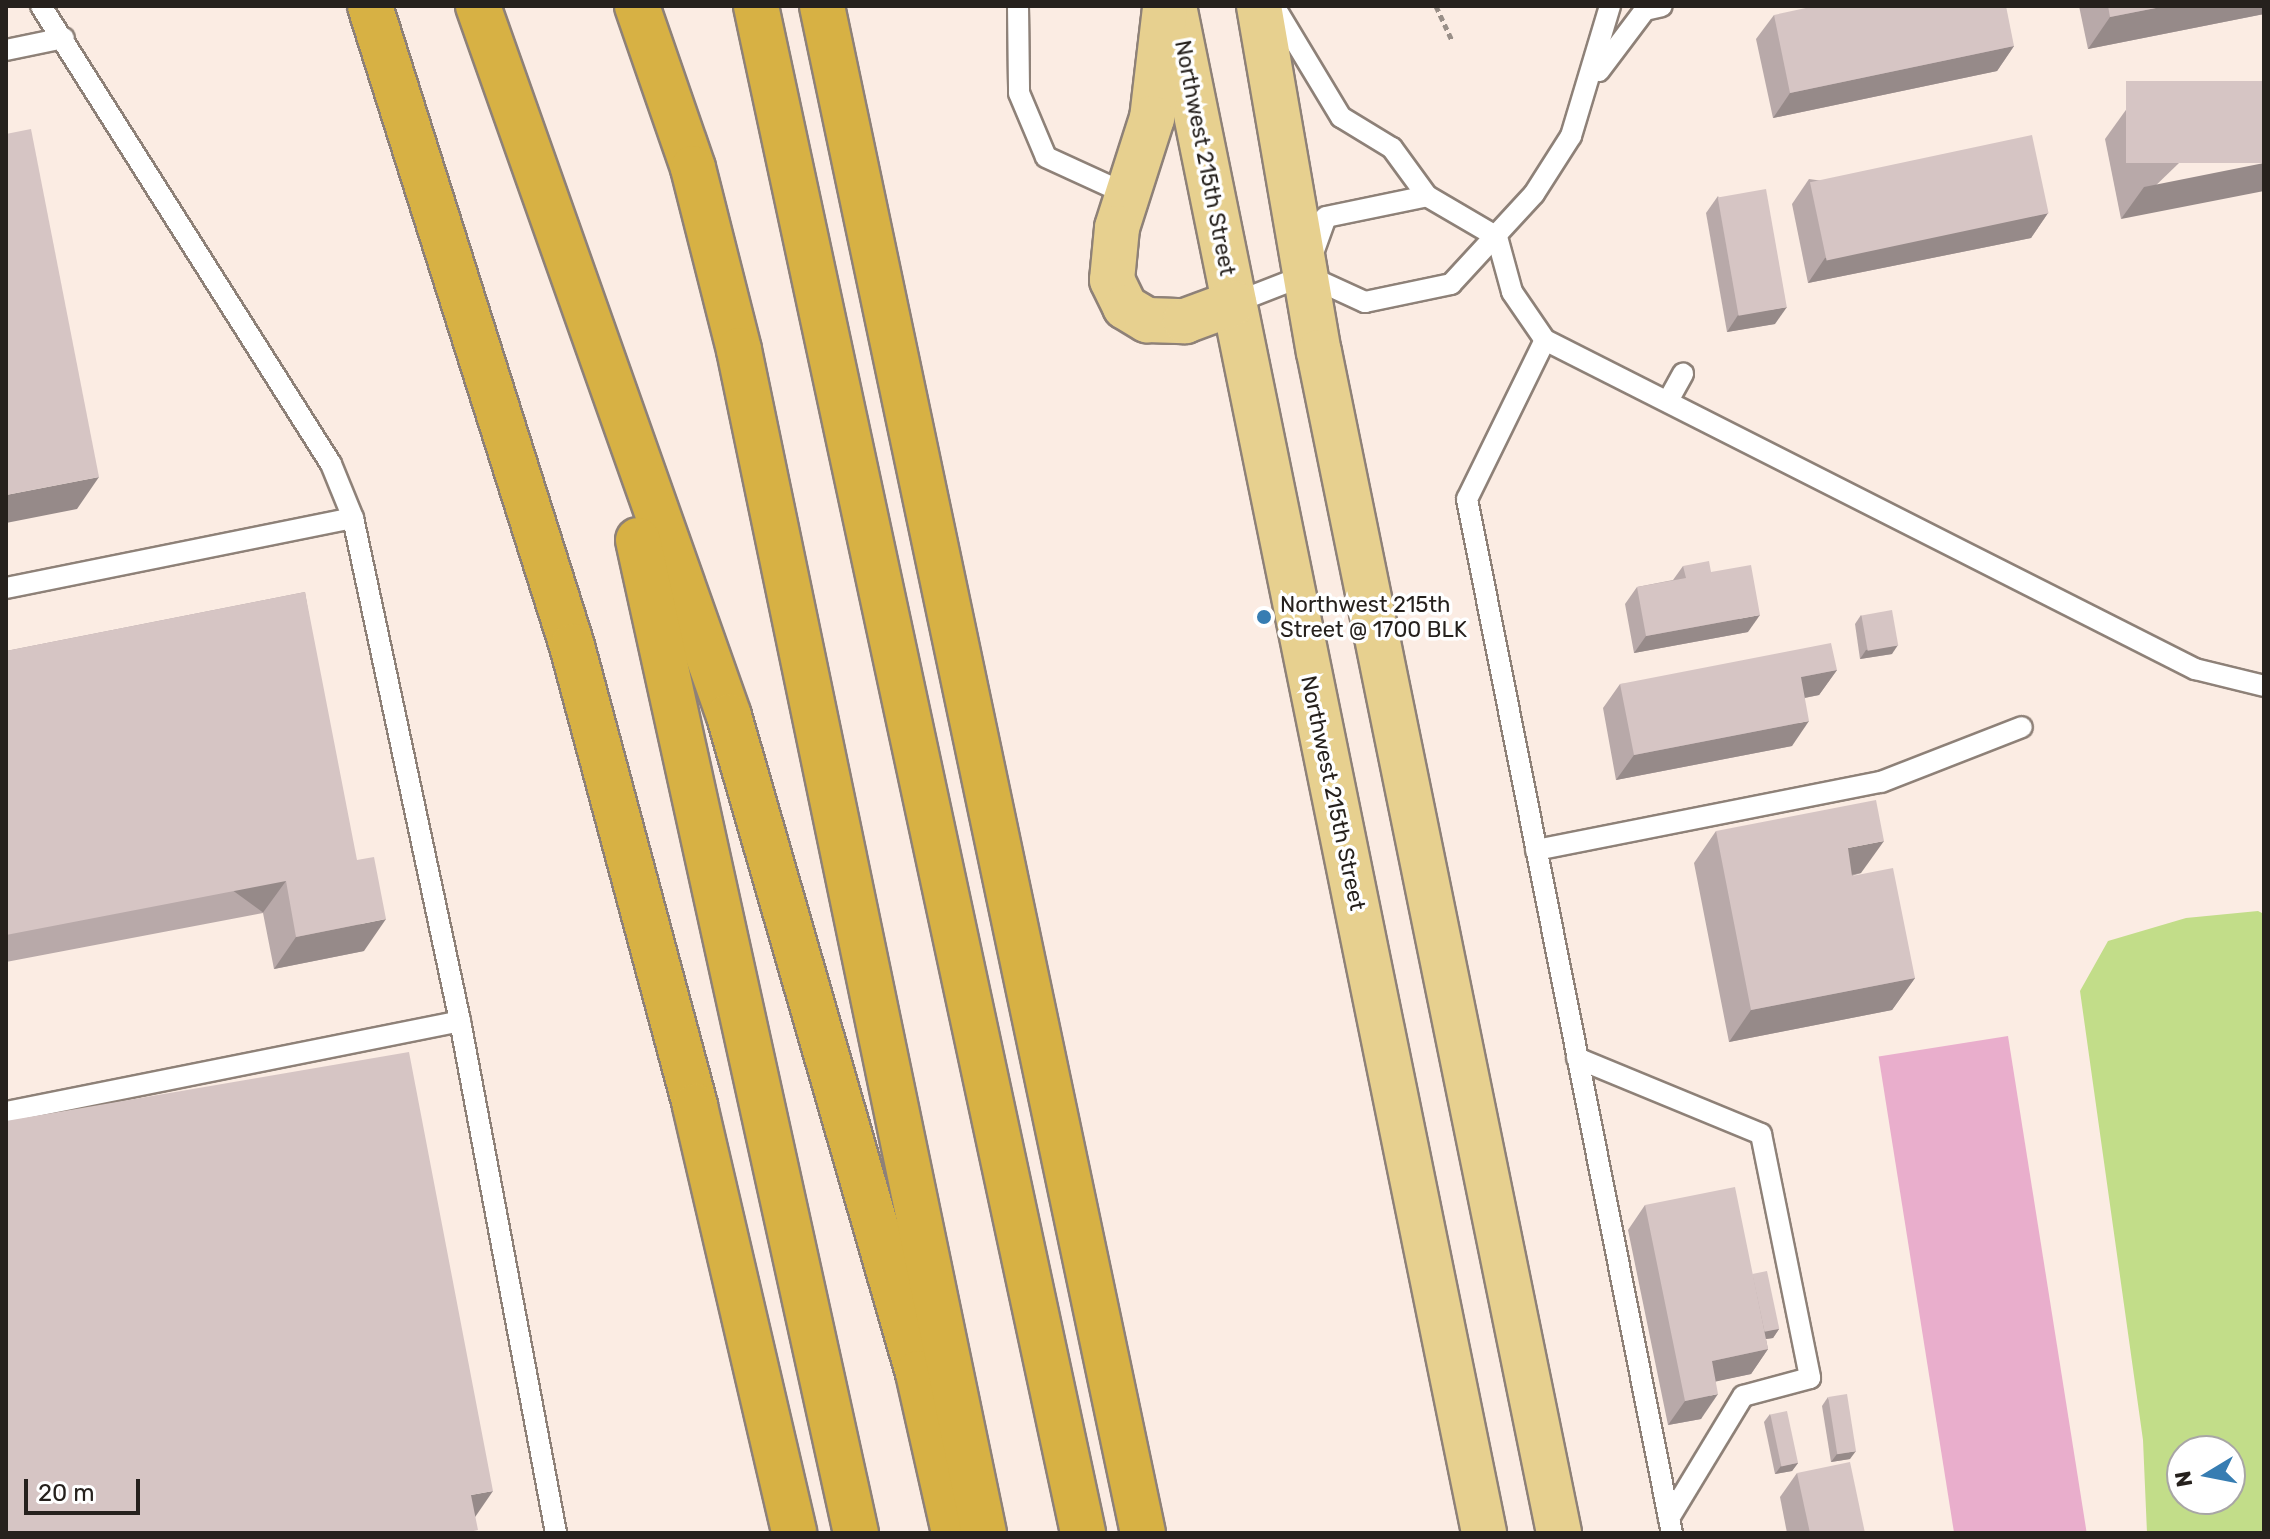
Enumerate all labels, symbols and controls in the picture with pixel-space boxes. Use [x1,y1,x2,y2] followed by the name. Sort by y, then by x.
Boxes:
[1169,38,1241,278] street label: Northwest 215th Street
[1280,591,1467,642] place label: Northwest 215th Street @ 1700 BLK
[1255,608,1273,626] marker: Northwest 215th Street @ 1700 BLK
[1295,673,1371,913] street label: Northwest 215th Street
[2166,1435,2246,1515] north arrow
[28,1463,144,1513] scale bar
[2169,1469,2199,1489] text: N
[38,1479,95,1507] text: 20 m

